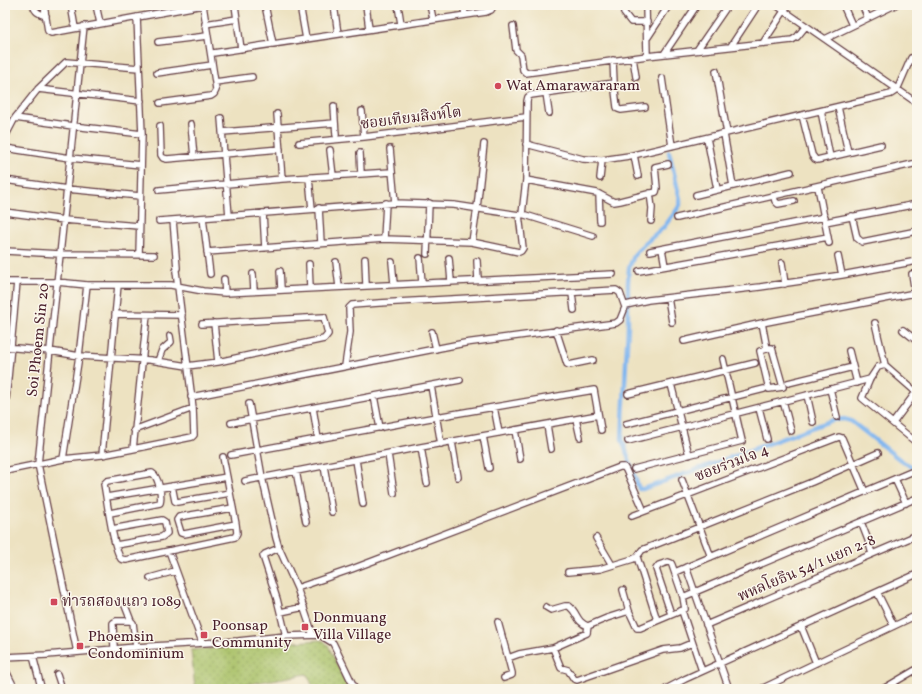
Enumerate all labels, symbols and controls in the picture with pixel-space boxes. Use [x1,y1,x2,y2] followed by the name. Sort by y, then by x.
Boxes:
[506,76,640,97] place label: Wat Amarawararam
[493,81,503,91] marker: Wat Amarawararam
[359,100,463,136] street label: ซอยเทียมสิงห์โต
[23,282,55,398] street label: Soi Phoem Sin 20
[691,438,772,488] street label: ซอยร่วมใจ 4
[734,529,879,608] street label: พหลโยธิน 54/1 แยก 2-8
[62,592,181,613] place label: ท่ารถสองแถว 1089
[49,597,59,607] marker: ท่ารถสองแถว 1089
[313,608,391,646] place label: Donmuang Villa Village
[212,616,292,654] place label: Poonsap Community
[300,622,310,632] marker: Donmuang Villa Village
[88,627,184,665] place label: Phoemsin Condominium
[199,630,209,640] marker: Poonsap Community
[75,641,85,651] marker: Phoemsin Condominium

